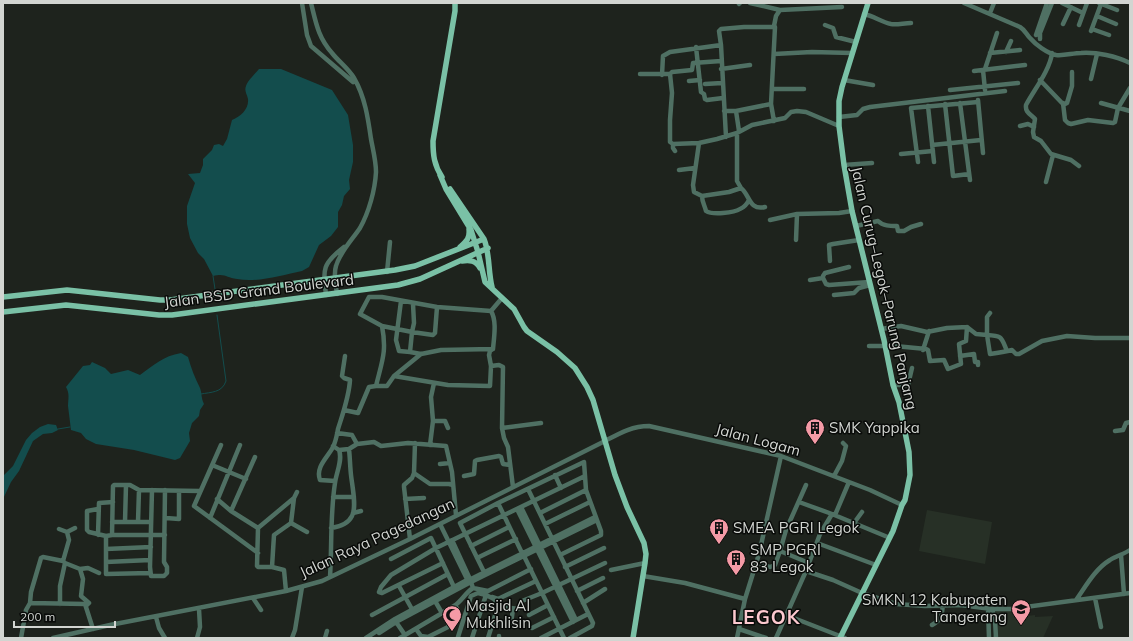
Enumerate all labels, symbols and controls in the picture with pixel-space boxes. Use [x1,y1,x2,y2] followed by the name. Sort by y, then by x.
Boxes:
[847,164,922,411] street label: Jalan Curug–Legok–Parung Panjang
[163,269,355,312] street label: Jalan BSD Grand Boulevard
[804,417,826,445] building icon: SMK Yappika
[829,418,920,437] place label: SMK Yappika
[714,419,803,460] street label: Jalan Logam
[296,493,457,582] street label: Jalan Raya Pagedangan
[708,517,730,545] building icon: SMEA PGRI Legok
[733,518,859,537] place label: SMEA PGRI Legok
[750,540,821,576] place label: SMP PGRI 83 Legok
[725,548,747,576] building icon: SMP PGRI 83 Legok
[862,590,1007,626] place label: SMKN 12 Kabupaten Tangerang
[466,596,531,632] place label: Masjid Al Mukhlisin
[1010,598,1032,626] school or university icon: SMKN 12 Kabupaten Tangerang
[14,603,115,629] scale bar
[441,604,463,632] mosque icon: Masjid Al Mukhlisin
[732,605,801,629] district label: LEGOK
[20,609,55,624] text: 200 m

